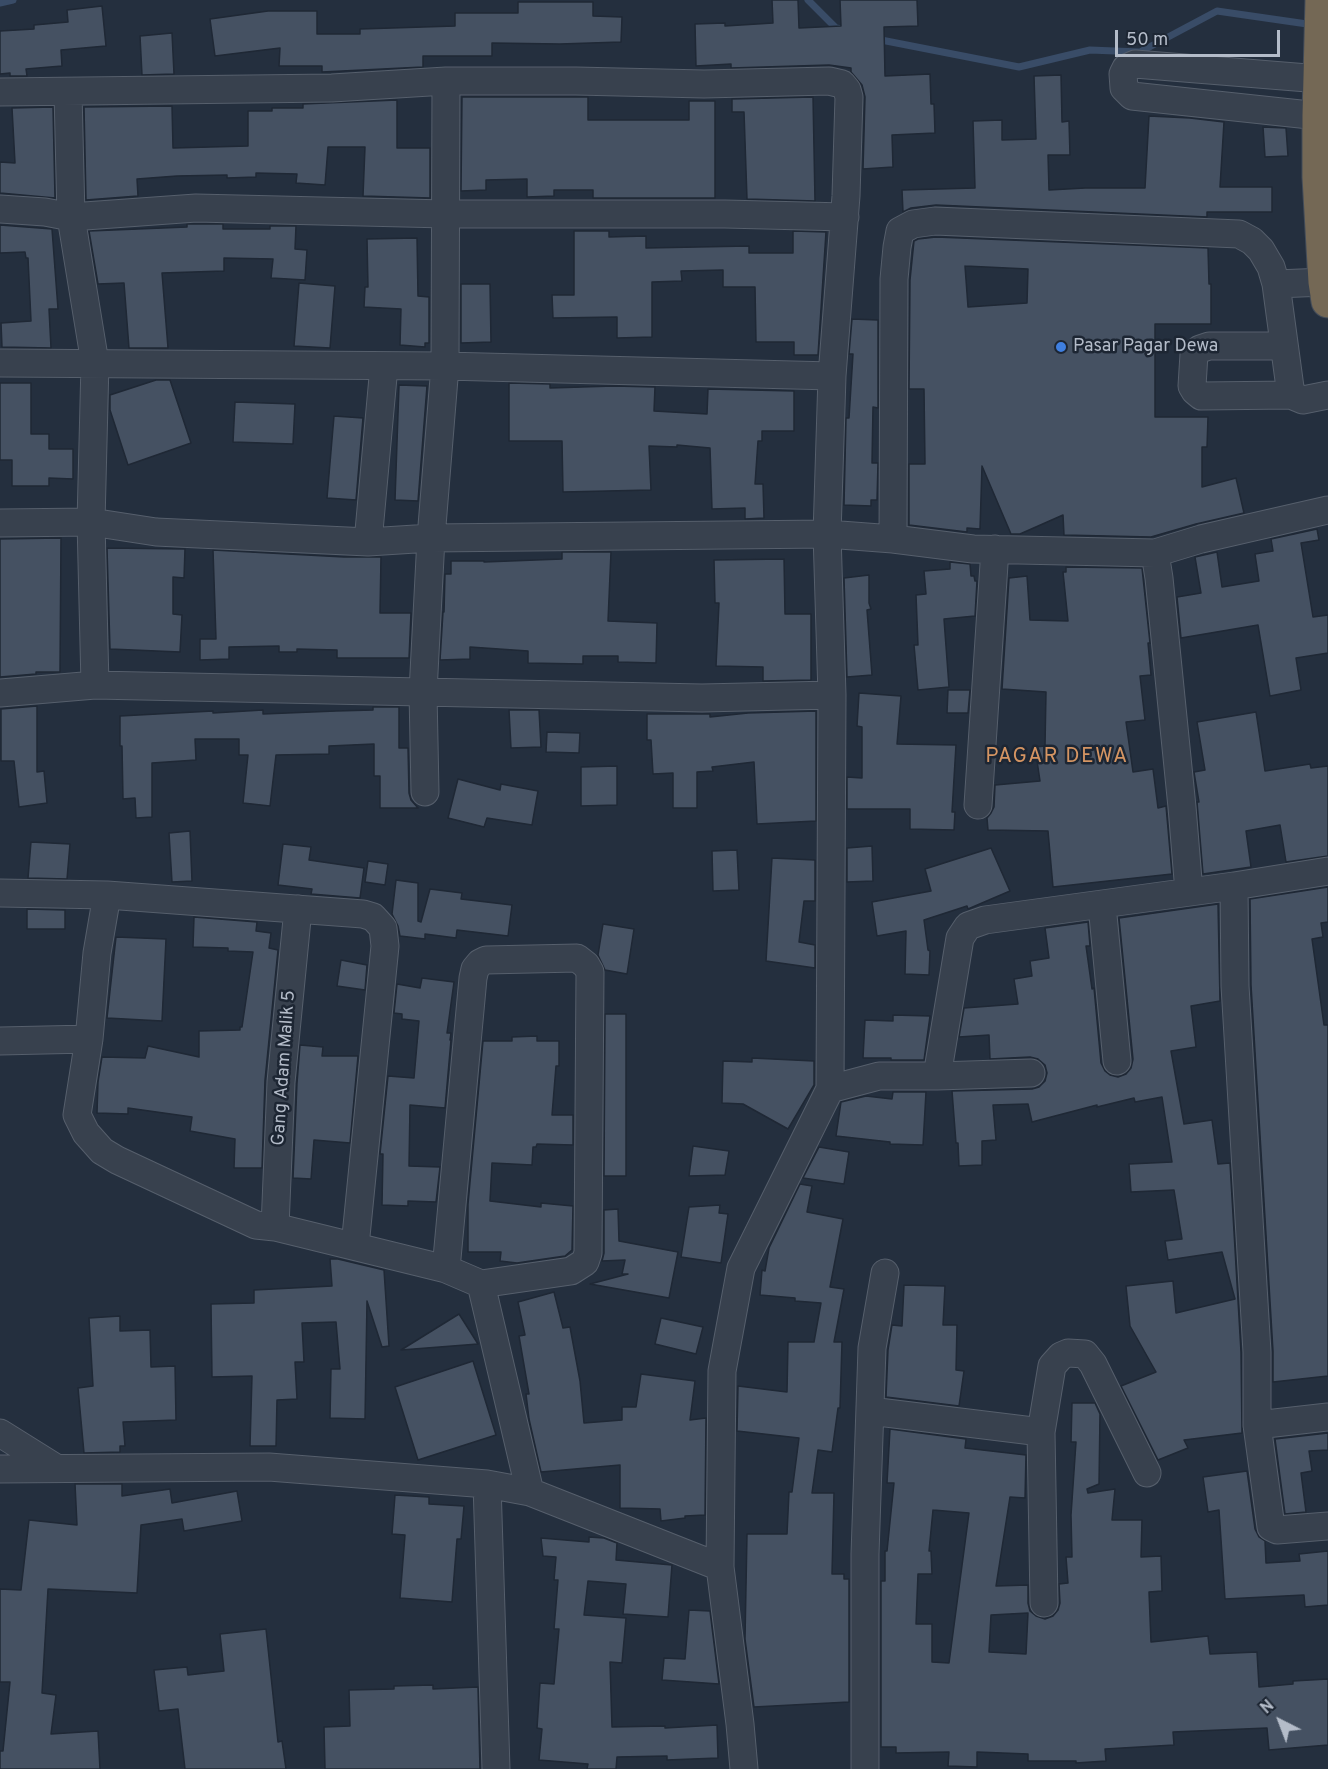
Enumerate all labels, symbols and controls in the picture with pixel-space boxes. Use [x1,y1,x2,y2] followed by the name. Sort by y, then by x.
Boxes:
[1118,18,1283,56] scale bar
[1126,29,1168,52] text: 50 m
[1073,336,1218,358] place label: Pasar Pagar Dewa
[1054,340,1068,354] marker: Pasar Pagar Dewa
[985,745,1129,771] district label: PAGAR DEWA
[269,990,301,1146] street label: Gang Adam Malik 5
[1250,1691,1310,1751] north arrow
[1257,1696,1279,1719] text: N

